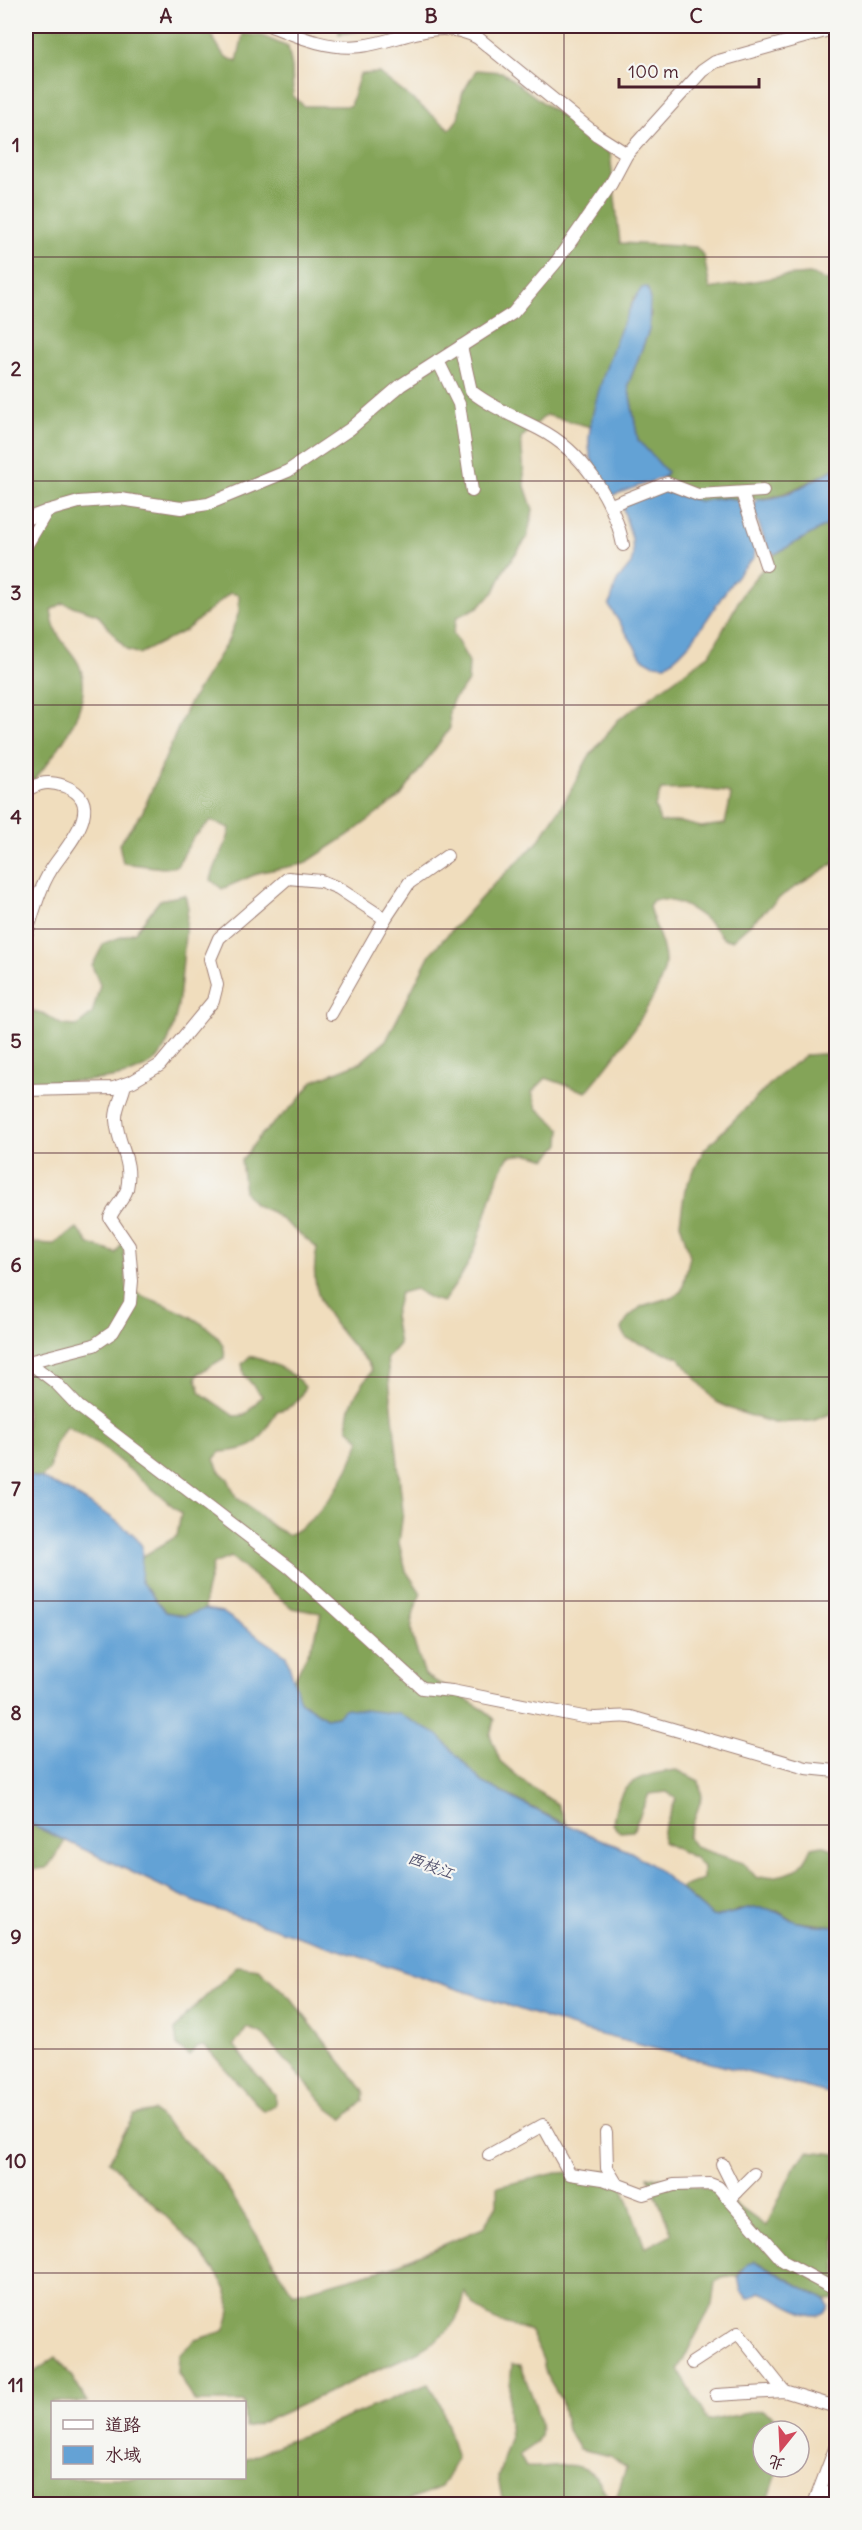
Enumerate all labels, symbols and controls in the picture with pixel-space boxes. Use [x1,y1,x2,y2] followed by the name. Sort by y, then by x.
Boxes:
[160,3,173,28] text: A
[424,3,438,28] text: B
[689,3,703,28] text: C
[619,51,758,89] scale bar
[628,60,679,83] text: 100 m
[12,132,20,157] text: 1
[11,356,22,381] text: 2
[10,580,22,605] text: 3
[10,804,22,829] text: 4
[10,1028,22,1053] text: 5
[10,1252,22,1277] text: 6
[11,1476,21,1501] text: 7
[10,1700,22,1725] text: 8
[405,1847,458,1883] water label: 西枝江
[10,1924,22,1949] text: 9
[5,2148,27,2173] text: 10
[8,2372,24,2397] text: 11
[51,2401,246,2479] legend
[105,2413,141,2436] text: 道路
[751,2419,811,2479] north arrow
[105,2443,141,2466] text: 水域
[766,2451,787,2475] text: 北

